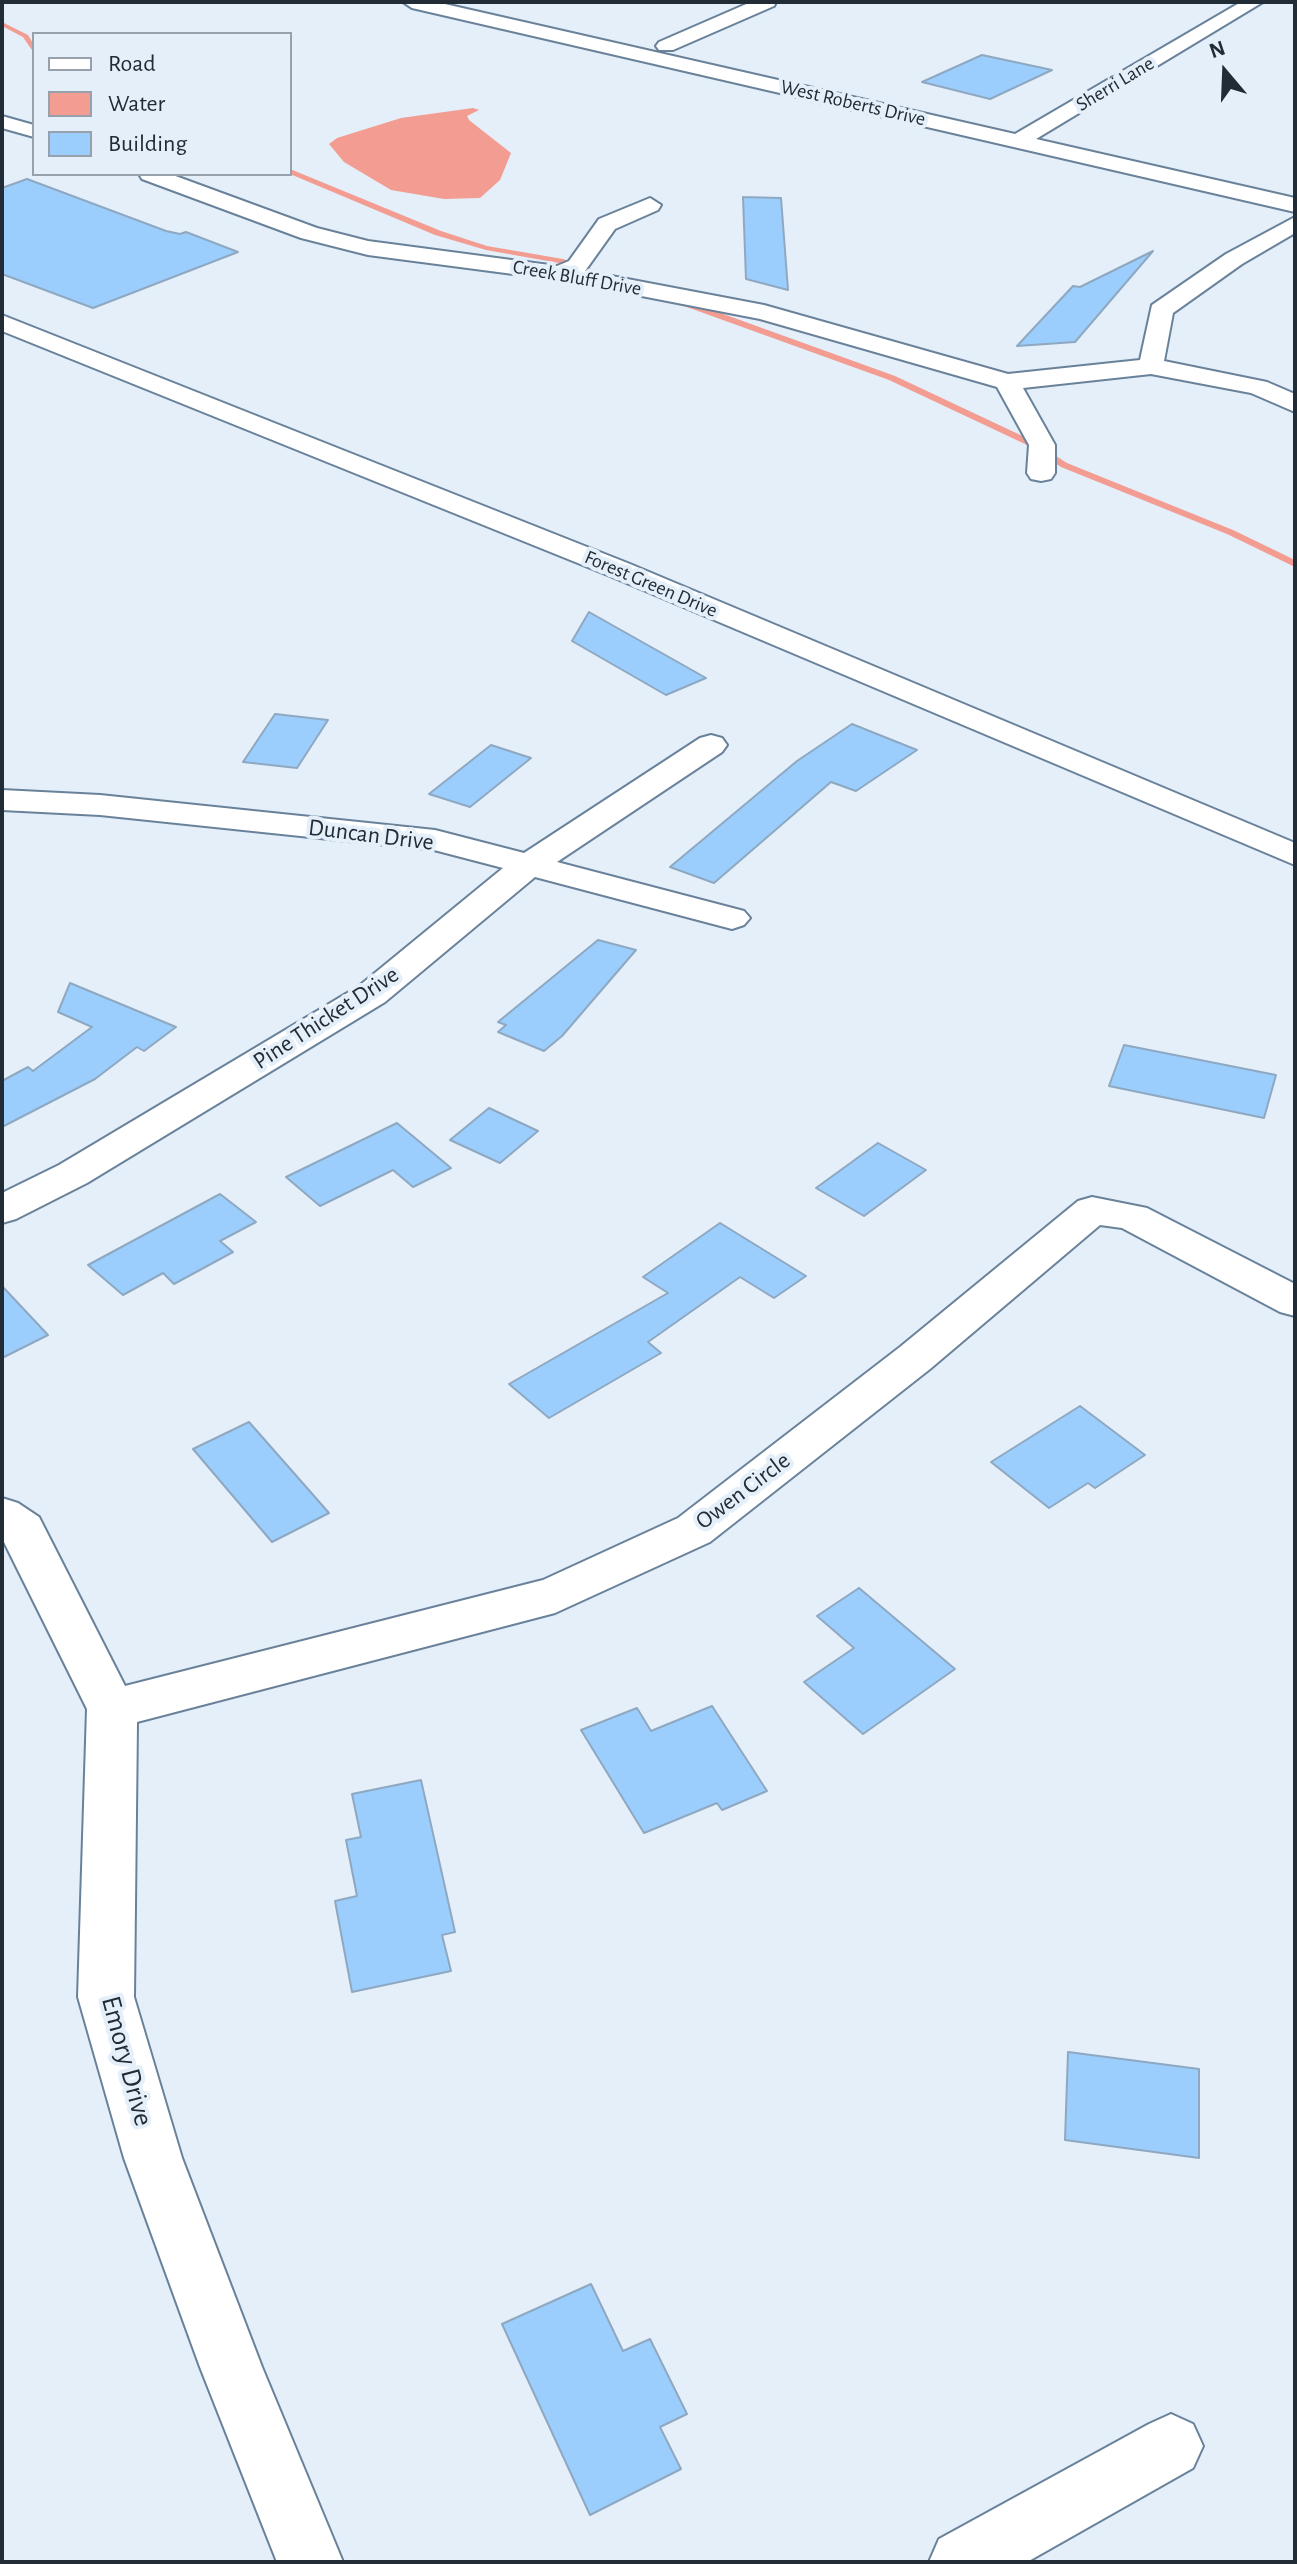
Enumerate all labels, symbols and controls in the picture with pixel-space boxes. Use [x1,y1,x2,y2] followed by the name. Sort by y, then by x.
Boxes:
[32,32,292,176] legend
[1185,32,1265,112] north arrow
[1206,36,1228,62] text: N
[1072,51,1158,117] street label: Sherri Lane
[108,52,156,76] text: Road
[778,75,928,131] street label: West Roberts Drive
[108,92,165,116] text: Water
[108,132,187,156] text: Building
[511,255,643,301] street label: Creek Bluff Drive
[581,545,721,623] street label: Forest Green Drive
[307,813,435,857] street label: Duncan Drive
[248,960,404,1076] street label: Pine Thicket Drive
[690,1446,796,1536] street label: Owen Circle
[94,1992,160,2130] street label: Emory Drive

